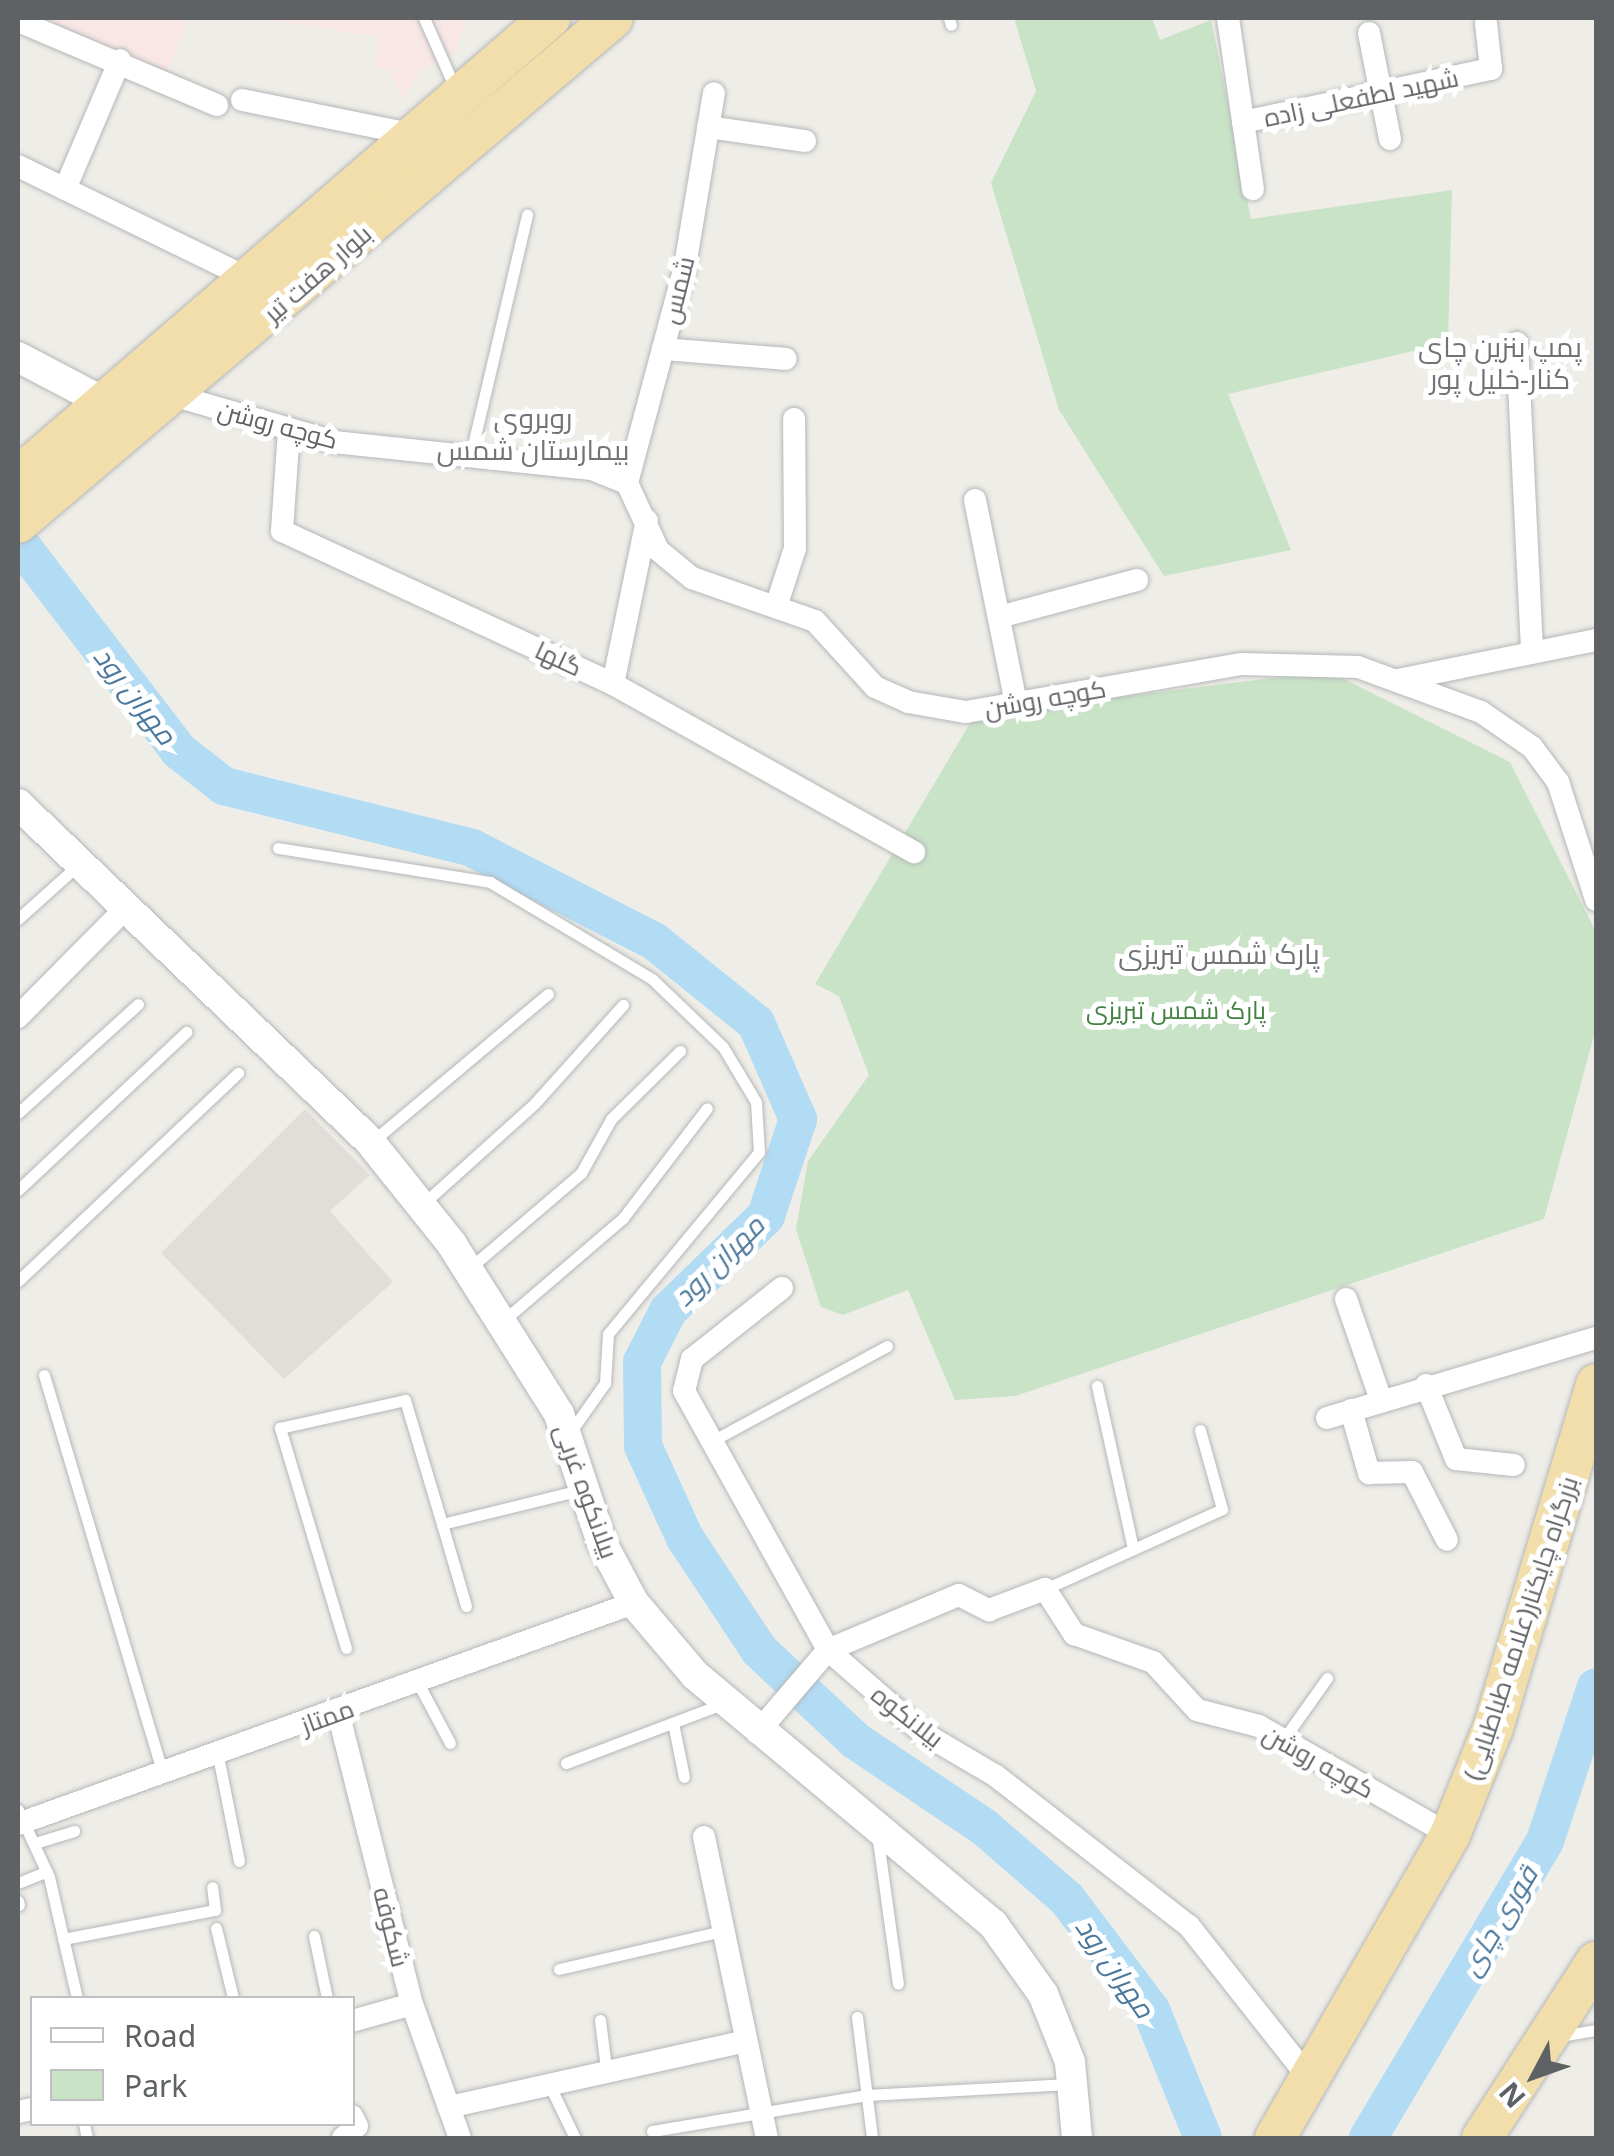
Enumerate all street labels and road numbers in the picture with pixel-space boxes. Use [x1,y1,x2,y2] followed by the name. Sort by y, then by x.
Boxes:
[1261,62,1461,132] street label: شهید لطفعلی زاده
[257,218,377,328] street label: بلوار هفت تیر
[654,253,700,327] street label: شمس
[215,394,341,454] street label: کوچه روشن
[531,634,587,682] street label: گلها
[982,673,1108,723] street label: کوچه روشن
[549,1420,625,1562] street label: بیلانکوه غربی
[1457,1472,1583,1784] street label: بزرگراه چایکنار(علامه طباطبایی)
[866,1679,950,1753] street label: بیلانکوه
[296,1693,358,1739] street label: ممتاز
[1258,1718,1380,1804] street label: کوچه روشن
[368,1884,416,1970] street label: شکوفه

